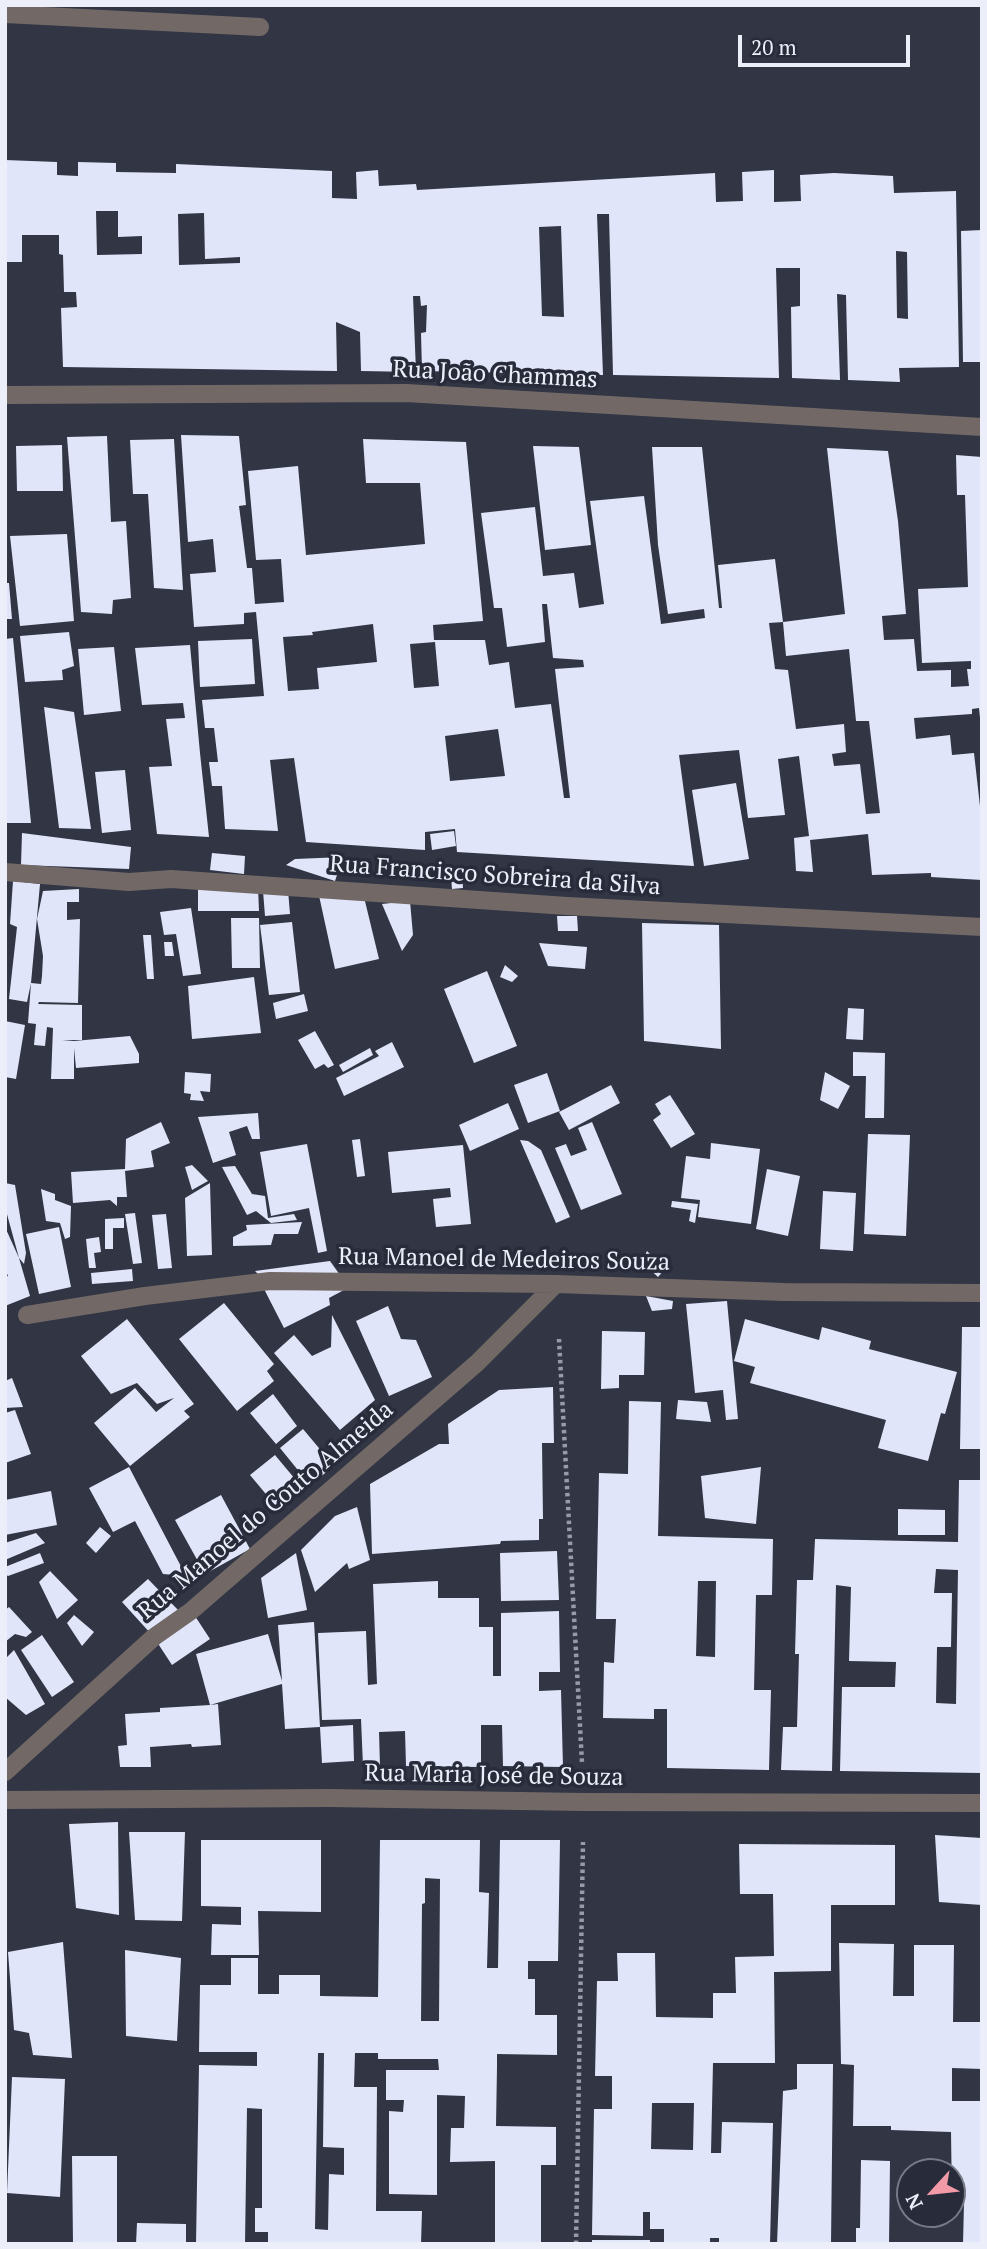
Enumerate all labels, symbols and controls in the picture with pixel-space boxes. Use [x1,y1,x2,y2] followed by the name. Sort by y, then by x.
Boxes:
[742,21,914,65] scale bar
[751,33,797,61] text: 20 m
[392,355,598,395] street label: Rua João Chammas
[328,850,662,902] street label: Rua Francisco Sobreira da Silva
[338,1243,670,1277] street label: Rua Manoel de Medeiros Souza
[133,1396,399,1626] street label: Rua Manoel do Couto Almeida
[364,1759,624,1793] street label: Rua Maria José de Souza
[896,2158,966,2228] north arrow
[899,2190,928,2214] text: N

